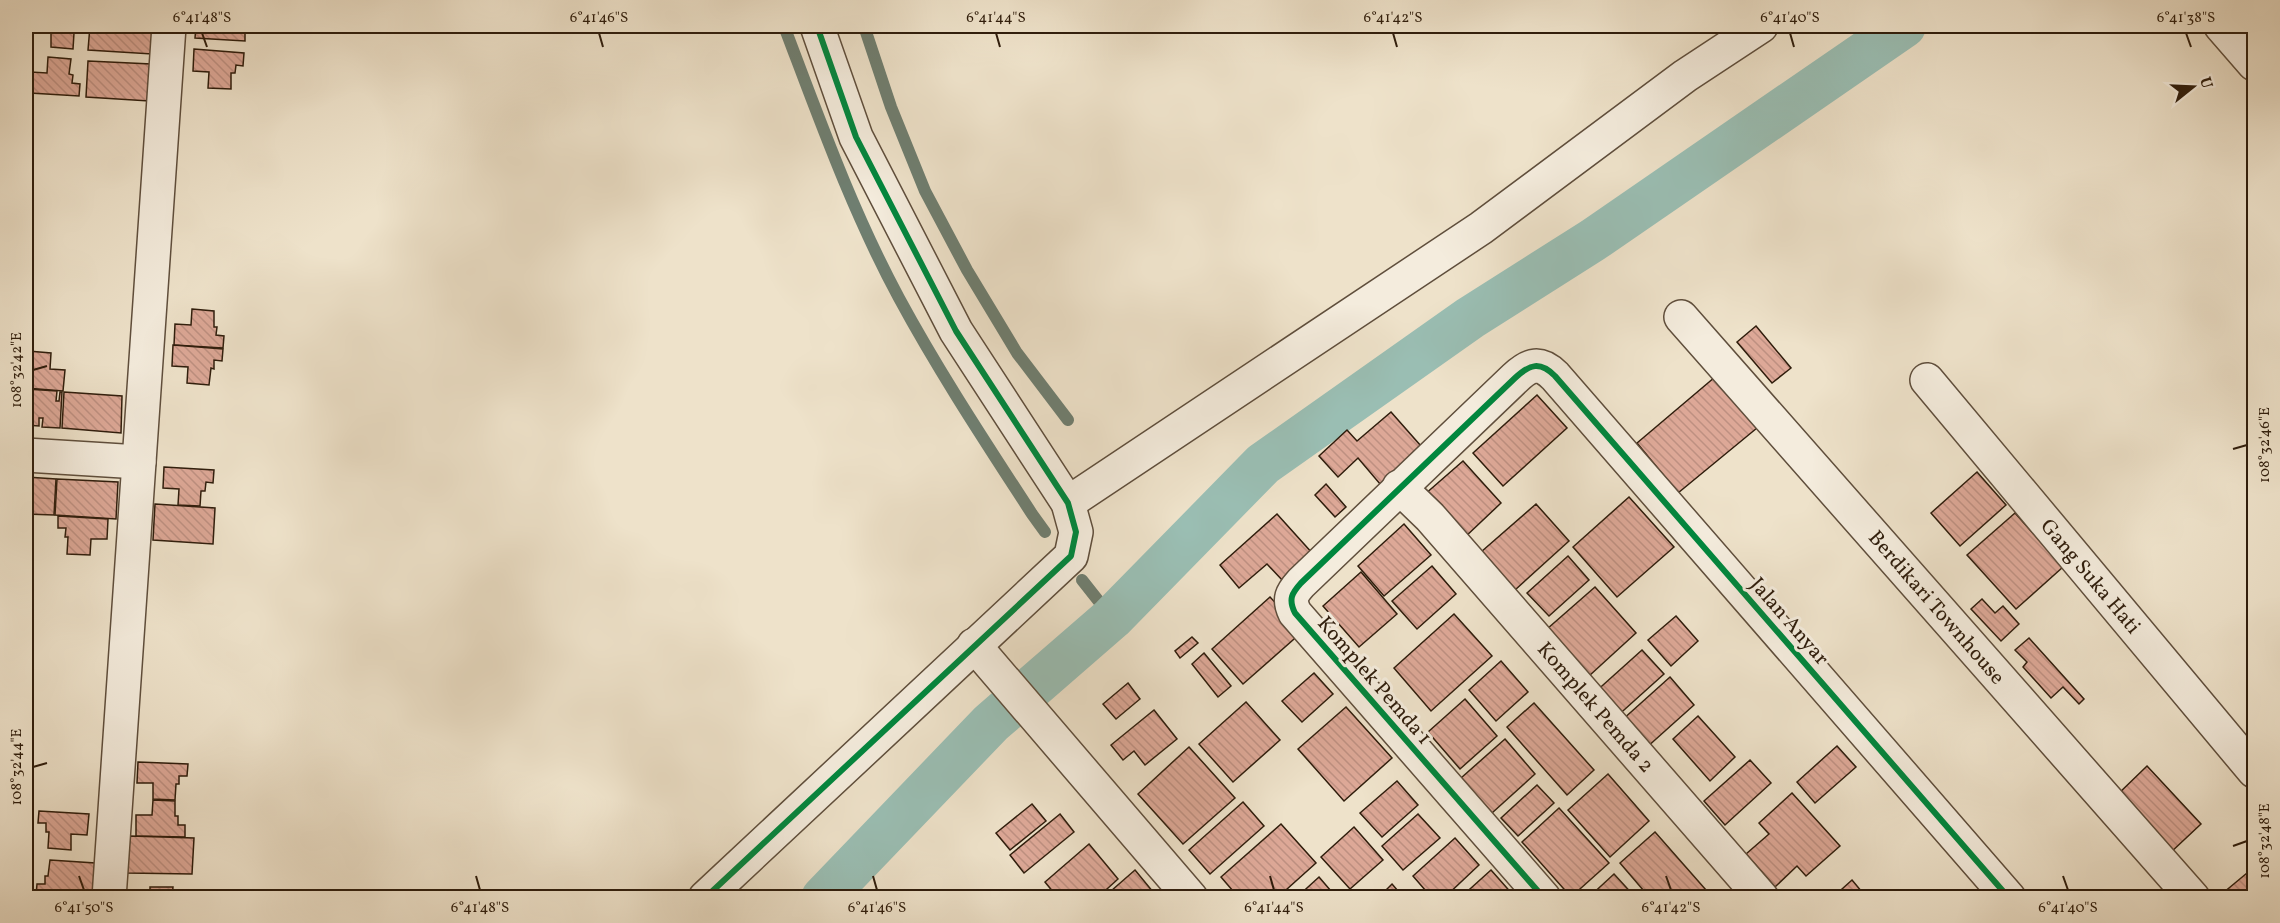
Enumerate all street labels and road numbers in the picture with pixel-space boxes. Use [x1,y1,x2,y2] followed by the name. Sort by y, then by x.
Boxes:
[2033,513,2147,641] street label: Gang Suka Hati
[1861,525,2011,691] street label: Berdikari Townhouse
[1743,572,1835,672] street label: Jalan Anyar
[1310,610,1438,752] street label: Komplek Pemda 1
[1530,636,1660,780] street label: Komplek Pemda 2

